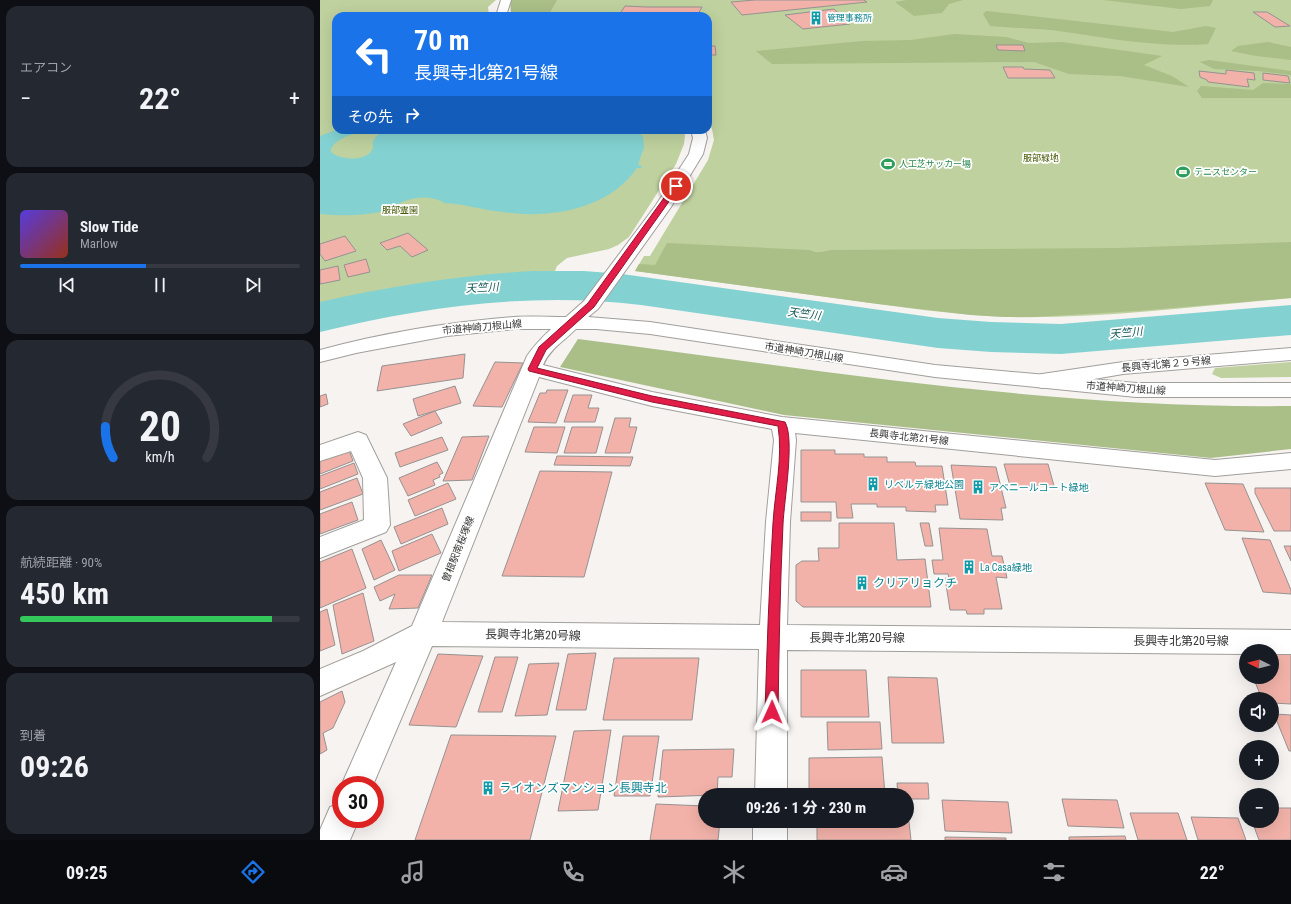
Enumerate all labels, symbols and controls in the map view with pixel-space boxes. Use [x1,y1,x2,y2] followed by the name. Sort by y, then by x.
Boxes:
[808,10,824,26] building icon: 管理事務所
[827,13,872,23] place label: 管理事務所
[414,24,470,57] text: 70 m
[348,28,400,80] icon: left
[20,60,72,75] text: エアコン
[414,62,558,83] text: 長興寺北第21号線
[139,81,181,116] text: 22°
[20,86,31,111] text: −
[289,86,300,111] text: +
[401,104,423,126] icon: right
[348,108,393,126] text: その先
[1023,153,1059,163] park label: 服部緑地
[880,156,896,172] sports icon: 人工芝サッカー場
[899,159,971,169] place label: 人工芝サッカー場
[1175,164,1191,180] sports icon: テニスセンター
[1194,167,1257,177] place label: テニスセンター
[659,169,693,203] pin
[665,175,687,197] icon: arrive
[382,205,418,215] park label: 服部霊園
[80,218,138,236] text: Slow Tide
[80,236,118,251] text: Marlow
[56,274,78,296] icon: previous
[149,274,171,296] icon: pause
[242,274,264,296] icon: next
[465,281,500,295] water label: 天竺川
[787,305,822,323] water label: 天竺川
[442,318,522,336] street label: 市道神崎刀根山線
[1109,325,1144,341] water label: 天竺川
[764,340,844,364] street label: 市道神崎刀根山線
[1121,355,1211,373] street label: 長興寺北第２９号線
[1086,380,1166,396] street label: 市道神崎刀根山線
[139,402,181,451] text: 20
[869,427,949,447] street label: 長興寺北第21号線
[145,449,175,465] text: km/h
[865,476,881,492] building icon: リベルテ緑地公園
[884,479,964,490] place label: リベルテ緑地公園
[970,479,986,495] building icon: アベニールコート緑地
[989,482,1090,493] place label: アベニールコート緑地
[440,514,476,584] street label: 曽根駅南桜塚線
[20,555,102,570] text: 航続距離 · 90%
[961,559,977,575] building icon: La Casa緑地
[980,562,1033,573] place label: La Casa緑地
[854,575,870,591] building icon: クリアリョクチ
[20,576,109,611] text: 450 km
[873,576,957,590] place label: クリアリョクチ
[485,627,581,643] street label: 長興寺北第20号線
[809,631,905,645] street label: 長興寺北第20号線
[1133,634,1229,648] street label: 長興寺北第20号線
[1239,644,1279,684] north arrow
[1239,644,1279,828] map controls
[751,691,793,733] position arrow
[1239,692,1279,732] button: sound
[20,728,46,743] text: 到着
[1239,740,1279,780] button: +
[20,749,89,784] text: 09:26
[332,776,384,828] speed limit sign: 30
[480,780,496,796] building icon: ライオンズマンション長興寺北
[499,781,667,795] place label: ライオンズマンション長興寺北
[1239,788,1279,828] button: −
[746,799,866,817] text: 09:26 · 1 分 · 230 m
[239,858,267,886] icon: directions
[399,858,427,886] icon: music
[559,858,587,886] icon: phone
[720,858,748,886] icon: climate
[880,858,908,886] icon: car
[1040,858,1068,886] icon: filters
[66,862,107,883] text: 09:25
[1200,862,1225,883] text: 22°

